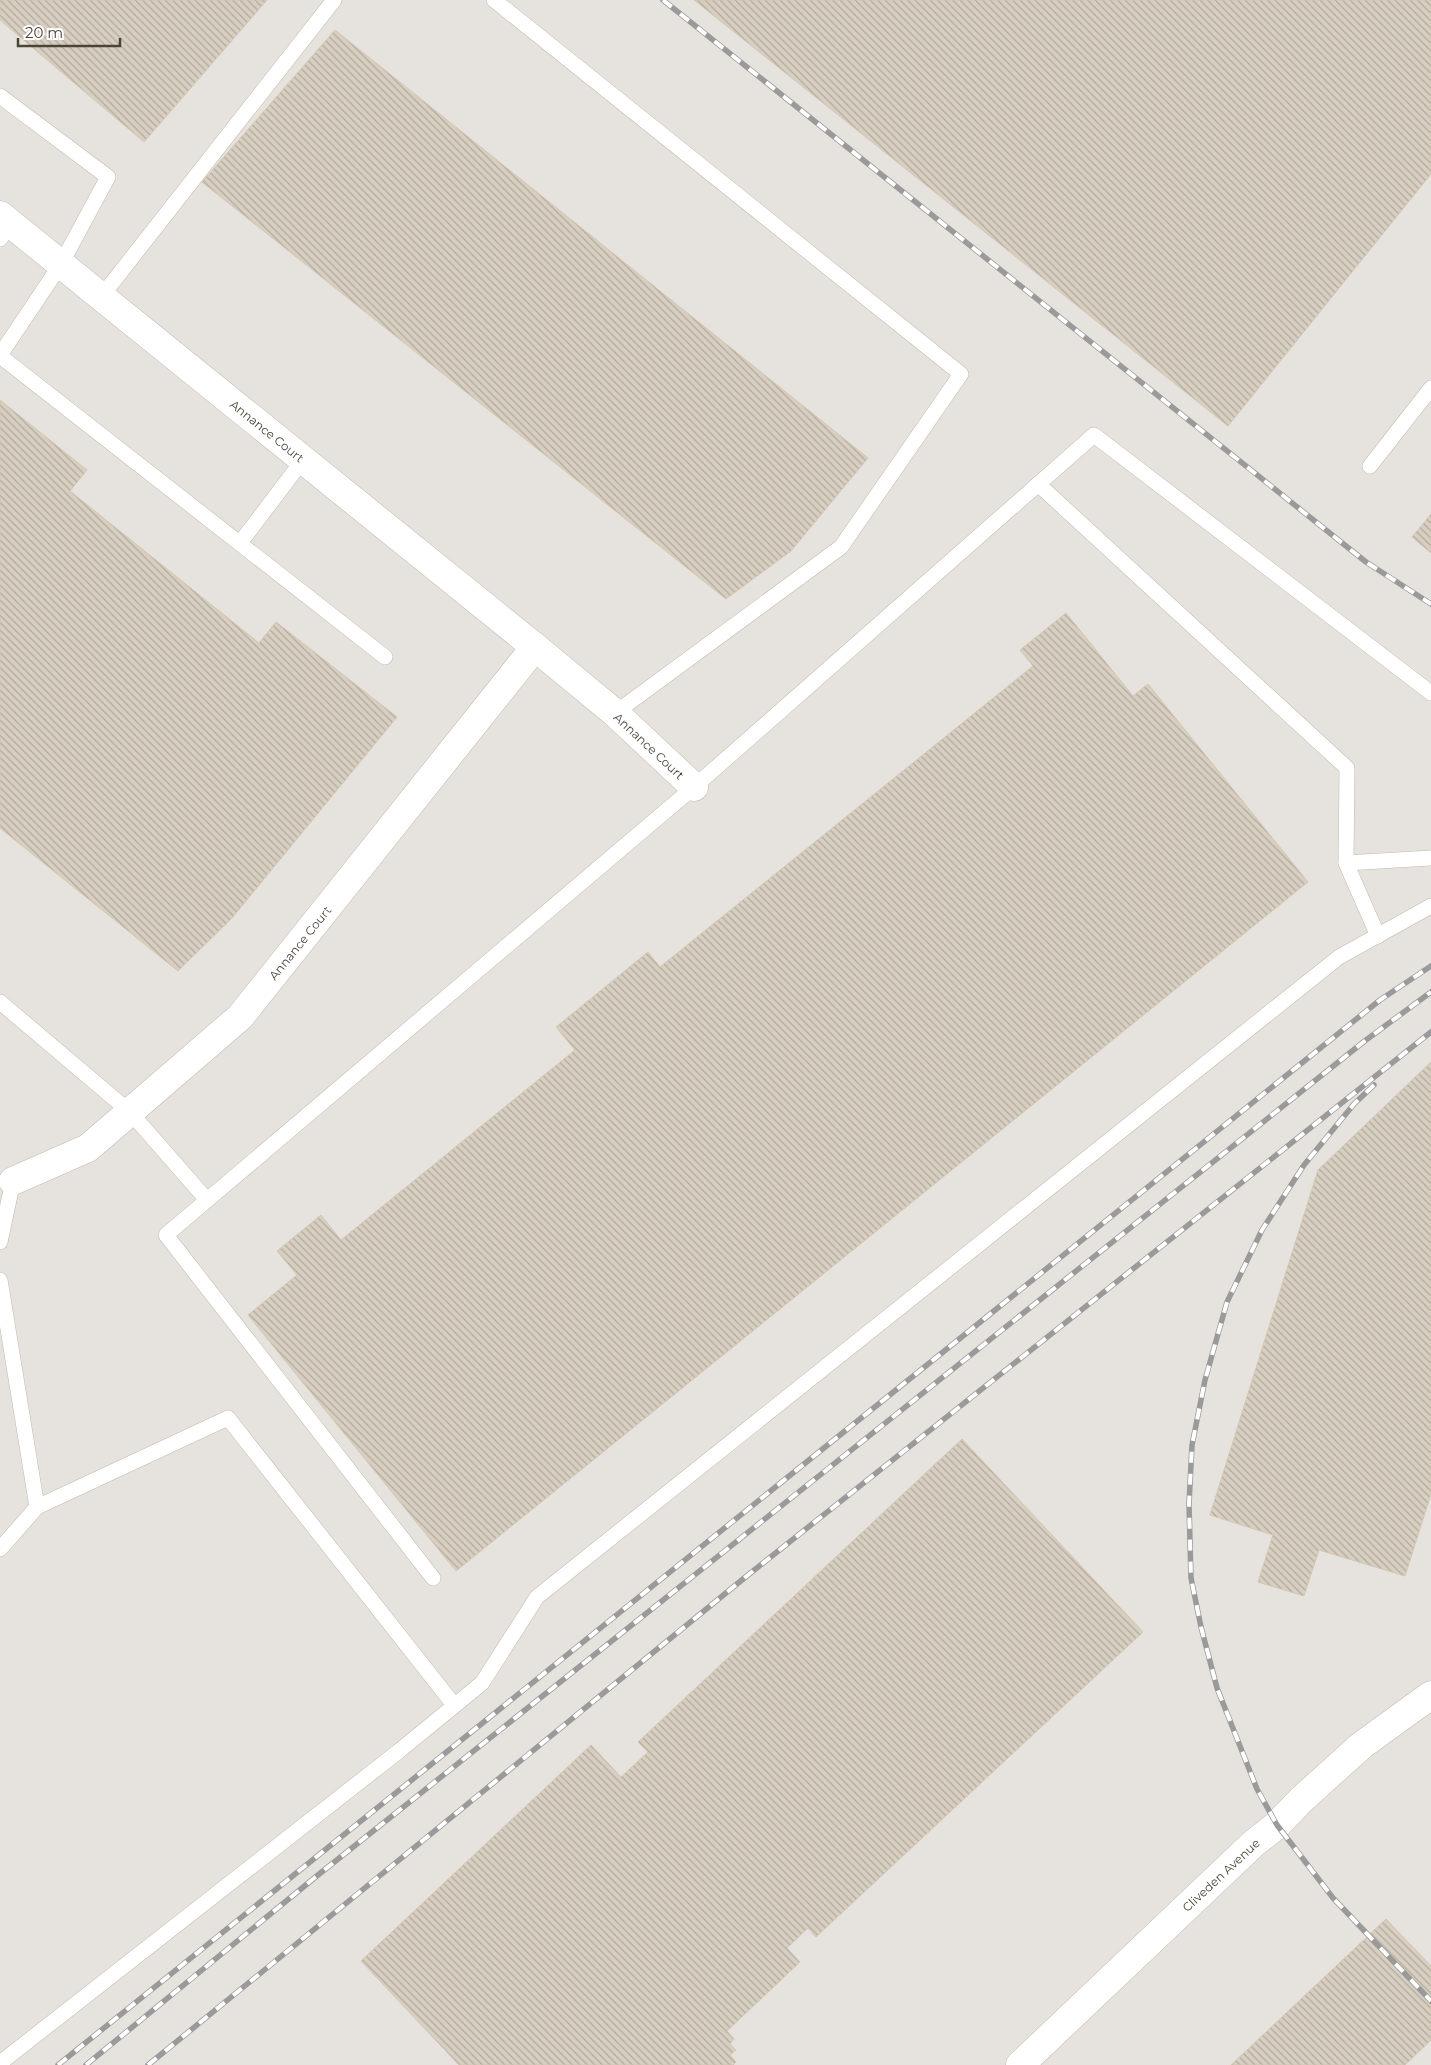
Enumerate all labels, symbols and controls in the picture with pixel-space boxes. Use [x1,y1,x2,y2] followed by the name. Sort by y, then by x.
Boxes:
[18,15,120,47] scale bar
[25,23,63,42] text: 20 m
[227,397,307,465] street label: Annance Court
[611,710,687,783] street label: Annance Court
[266,903,334,983] street label: Annance Court
[1179,1835,1263,1915] street label: Cliveden Avenue

